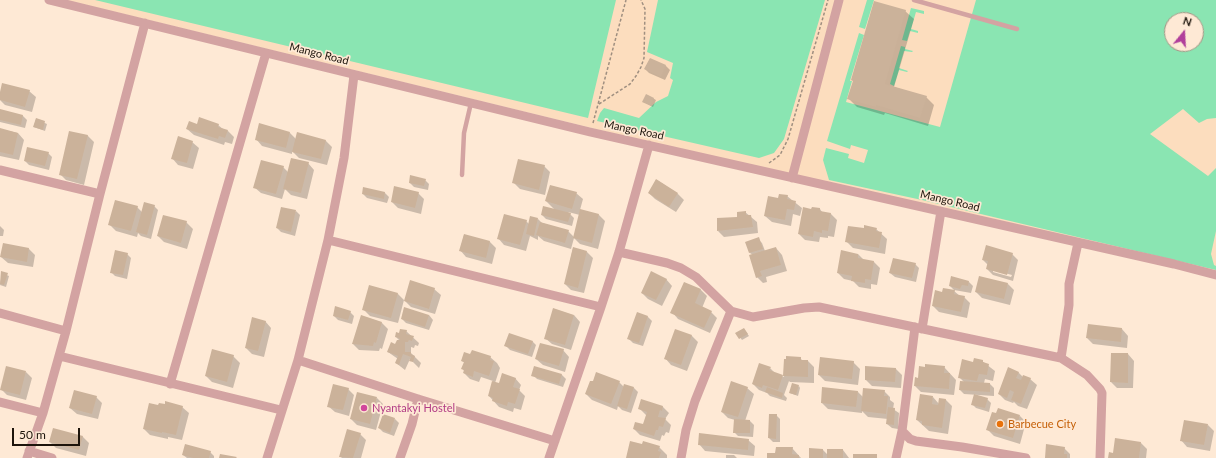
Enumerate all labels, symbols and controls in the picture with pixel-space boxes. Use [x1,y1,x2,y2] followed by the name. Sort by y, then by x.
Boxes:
[1164,12,1204,52] north arrow
[1182,14,1194,29] text: N
[288,40,350,68] street label: Mango Road
[603,117,665,143] street label: Mango Road
[919,188,981,214] street label: Mango Road
[372,401,455,415] place label: Nyantakyi Hostel
[359,403,369,413] marker: Nyantakyi Hostel
[1008,417,1076,431] place label: Barbecue City
[995,419,1005,429] marker: Barbecue City
[14,420,82,446] scale bar
[19,427,46,442] text: 50 m

